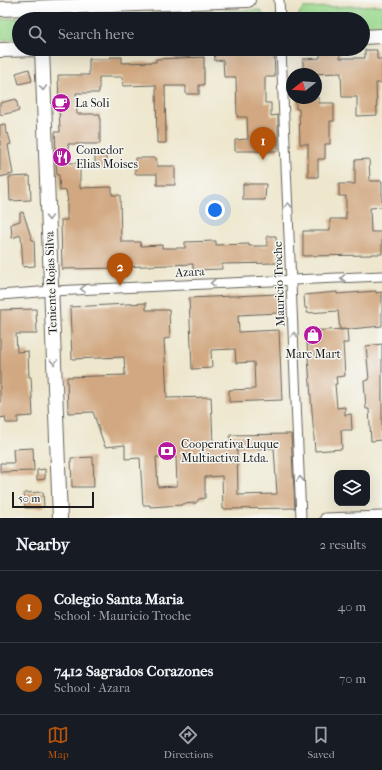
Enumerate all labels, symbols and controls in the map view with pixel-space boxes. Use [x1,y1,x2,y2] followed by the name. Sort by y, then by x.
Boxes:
[12,12,370,56] search box
[26,23,48,45] icon: search
[58,25,134,43] text: Search here
[286,68,322,104] north arrow
[39,85,48,91] one-way arrow
[50,92,72,114] cafe icon: La Soli
[75,96,110,110] place label: La Soli
[250,127,276,160] pin: 1
[76,143,138,171] place label: Comedor Elias Moises
[51,146,73,168] restaurant icon: Comedor Elias Moises
[205,200,225,220] your location
[284,202,292,208] one-way arrow
[45,215,53,221] one-way arrow
[42,231,60,335] street label: Teniente Rojas Silva
[271,241,287,327] street label: Mauricio Troche
[107,253,133,286] pin: 2
[174,264,205,280] street label: Azara
[340,273,346,282] one-way arrow
[210,279,216,288] one-way arrow
[80,285,86,294] one-way arrow
[302,324,324,346] shop icon: Marc Mart
[289,332,298,338] one-way arrow
[285,347,341,361] place label: Marc Mart
[50,359,59,365] one-way arrow
[181,437,279,465] place label: Cooperativa Luque Multiactiva Ltda.
[156,440,178,462] bank icon: Cooperativa Luque Multiactiva Ltda.
[334,470,370,506] map controls
[334,470,370,506] button: layers
[295,476,304,482] one-way arrow
[12,490,94,509] scale bar
[18,492,40,505] text: 50 m
[16,534,70,554] text: Nearby
[320,537,366,552] text: 2 results
[54,590,183,608] text: Colegio Santa Maria
[27,599,31,614] text: 1
[338,599,366,614] text: 40 m
[54,608,191,623] text: School · Mauricio Troche
[54,662,213,680] text: 7412 Sagrados Corazones
[26,671,32,686] text: 2
[339,671,366,686] text: 70 m
[54,680,130,695] text: School · Azara
[47,724,69,761] tab: Map
[164,724,213,761] tab: Directions
[307,724,335,761] tab: Saved

